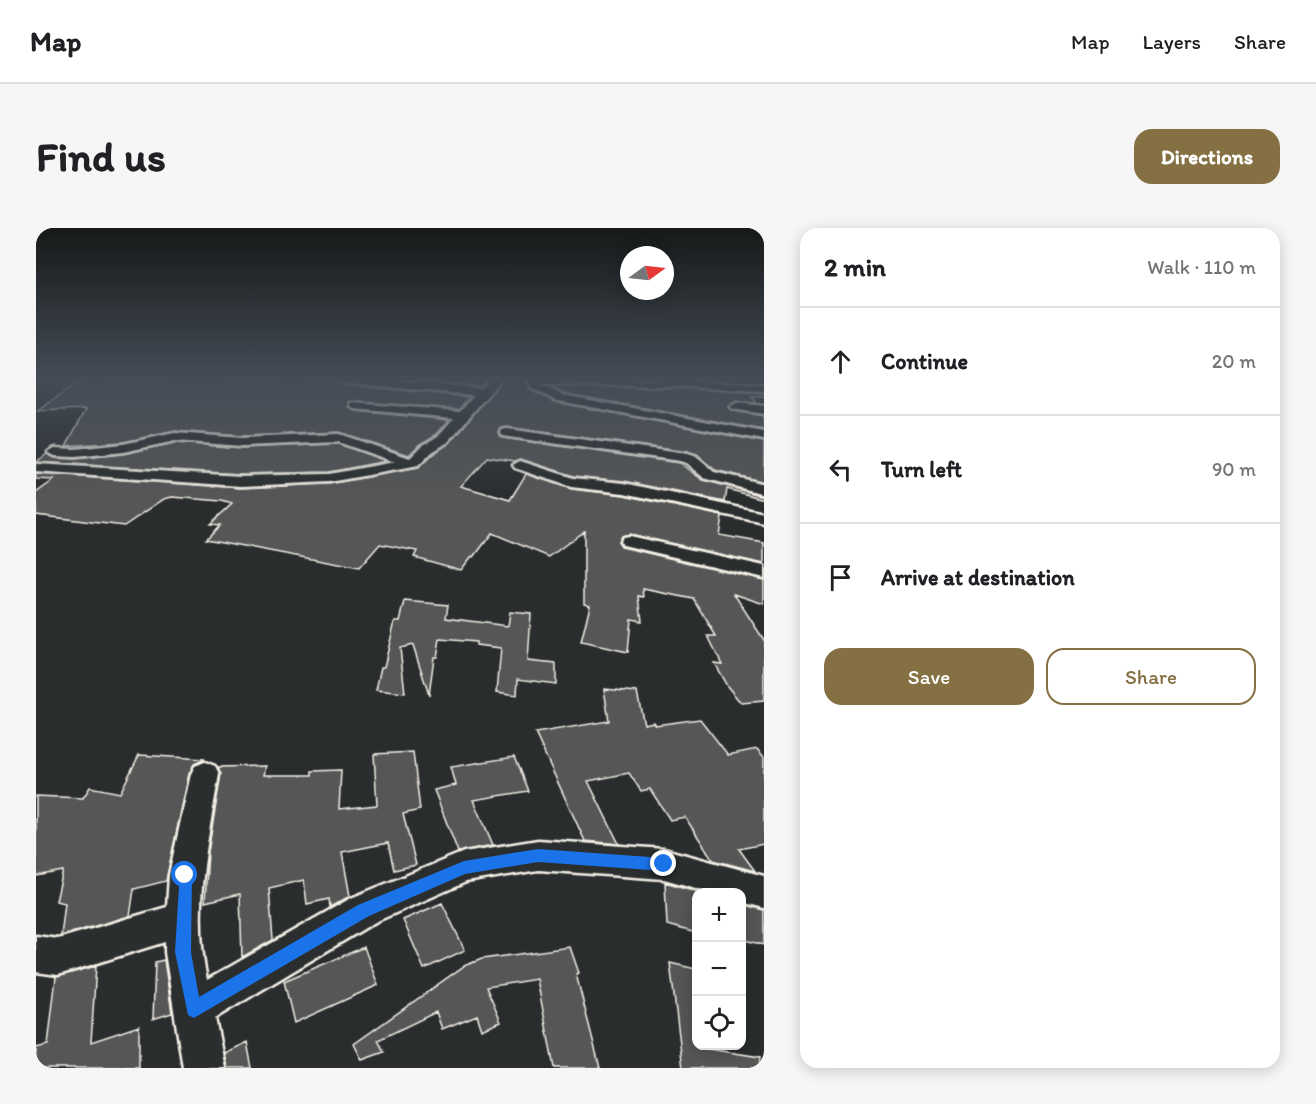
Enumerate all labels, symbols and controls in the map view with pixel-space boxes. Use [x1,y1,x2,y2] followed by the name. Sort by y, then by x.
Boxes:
[30,24,81,58] text: Map
[1071,29,1110,54] text: Map
[1143,29,1201,54] text: Layers
[1234,29,1286,54] text: Share
[1134,129,1280,184] button: Directions
[36,131,166,182] text: Find us
[620,246,674,300] north arrow
[824,251,886,283] text: 2 min
[1147,255,1256,279] text: Walk · 110 m
[824,345,857,378] icon: ahead
[881,348,968,375] text: Continue
[1212,349,1256,373] text: 20 m
[824,453,857,486] icon: left
[881,456,962,483] text: Turn left
[1212,457,1256,481] text: 90 m
[824,561,857,594] icon: arrive
[881,564,1075,591] text: Arrive at destination
[824,648,1034,705] button: Save
[1046,648,1256,705] button: Share
[650,850,676,876] route end
[171,861,197,887] route start
[692,888,746,1050] map controls
[692,888,746,942] button: +
[692,942,746,996] button: −
[692,996,746,1050] button: locate

